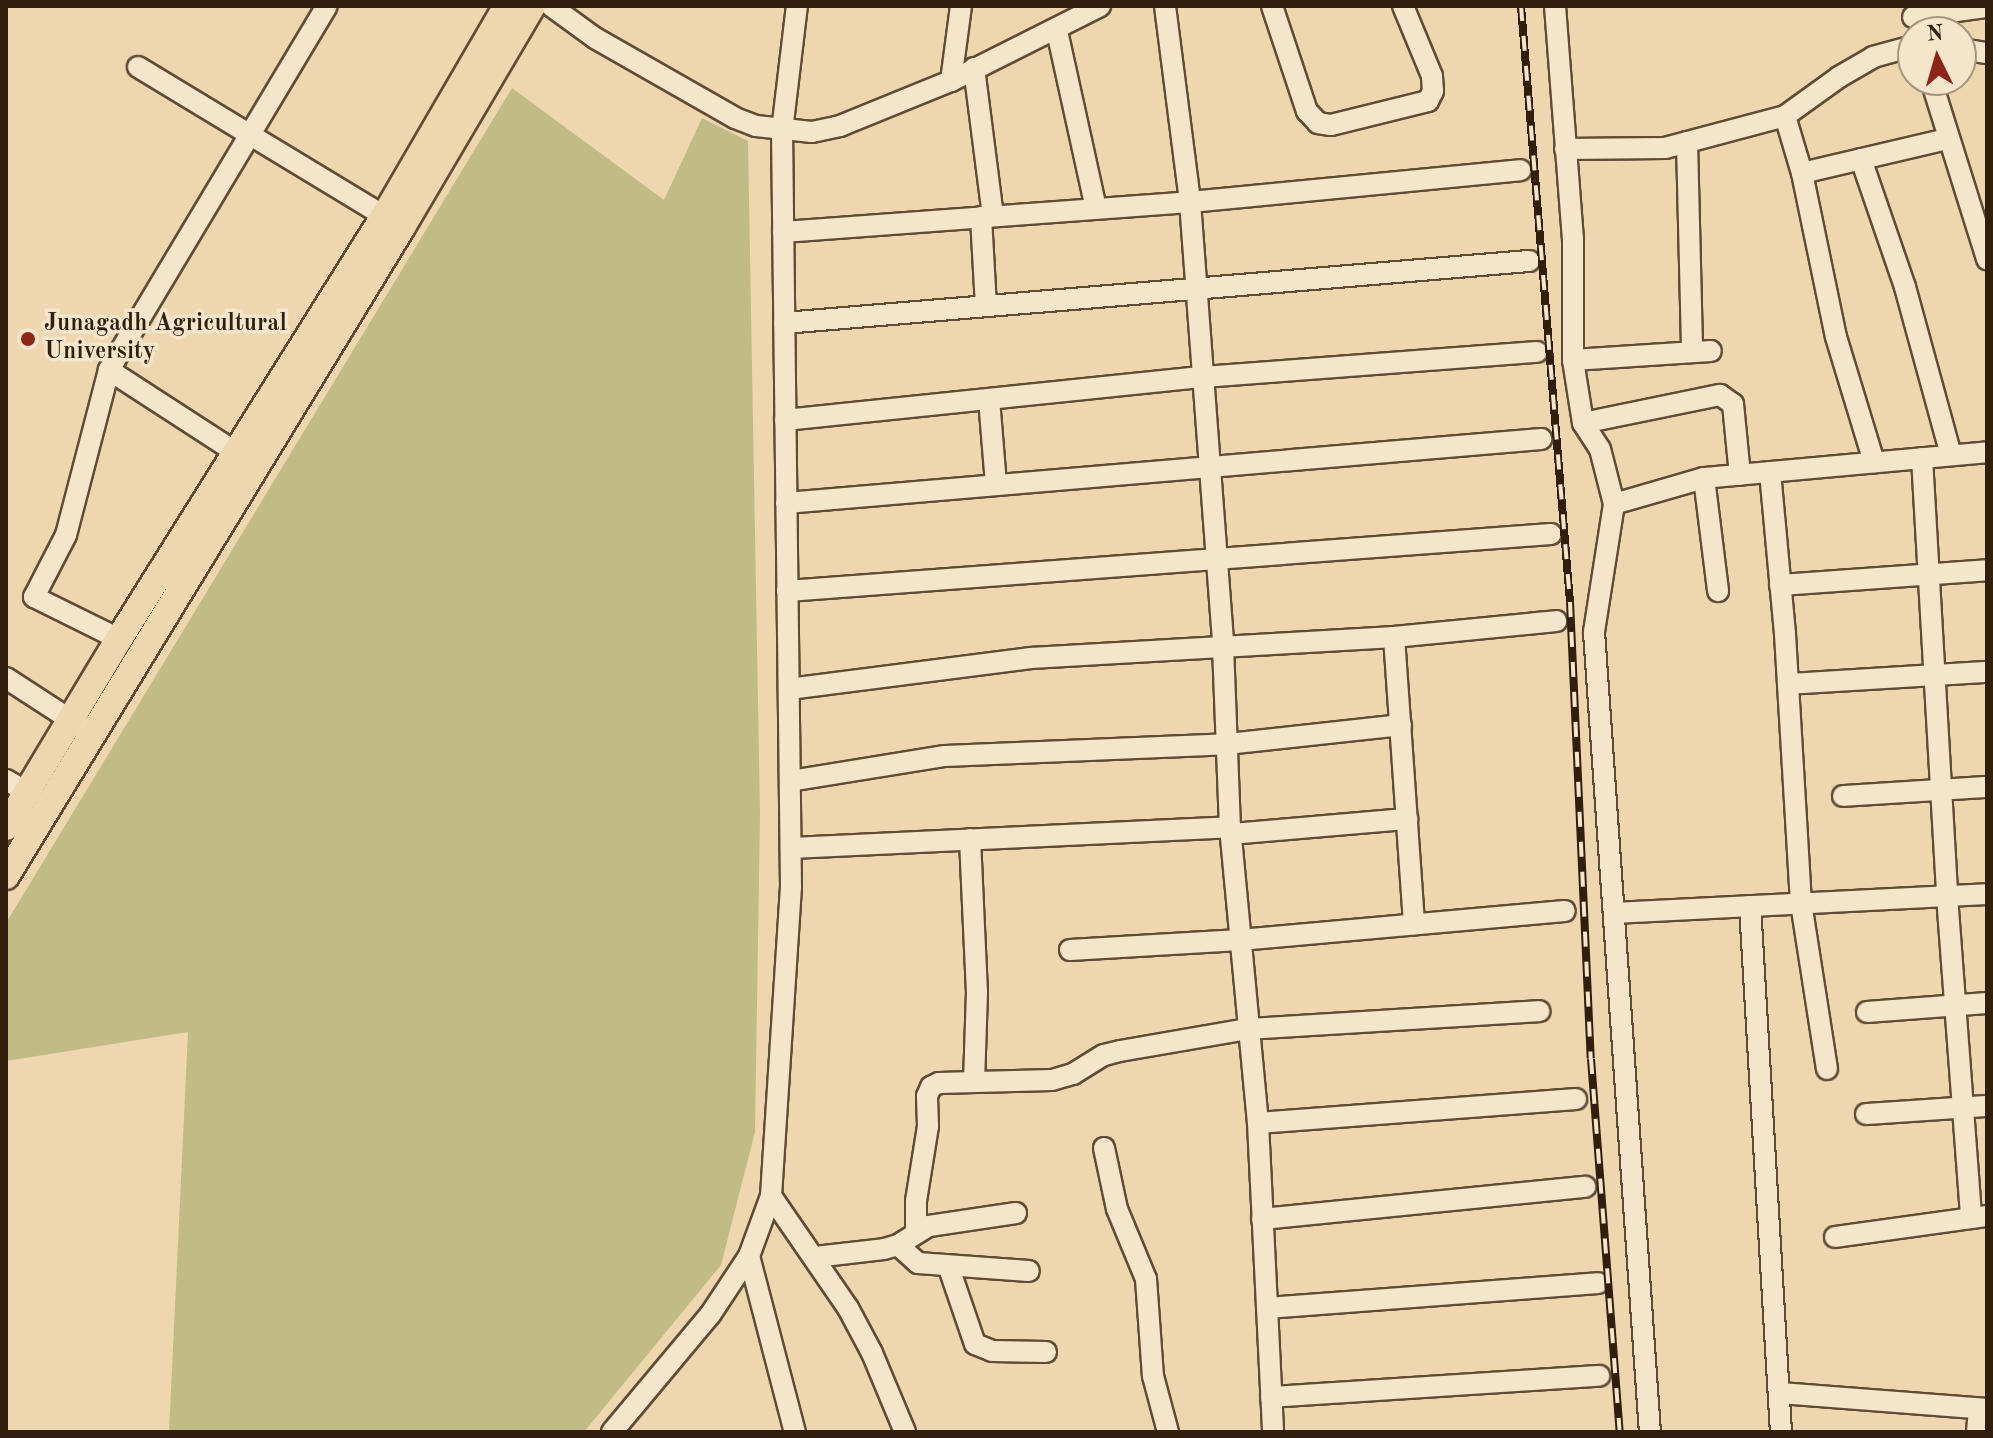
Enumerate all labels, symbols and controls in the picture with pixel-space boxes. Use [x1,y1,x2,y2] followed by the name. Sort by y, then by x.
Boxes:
[1897,16,1977,96] north arrow
[1926,22,1944,46] text: N
[44,311,287,367] place label: Junagadh Agricultural University
[19,330,37,348] marker: Junagadh Agricultural University

